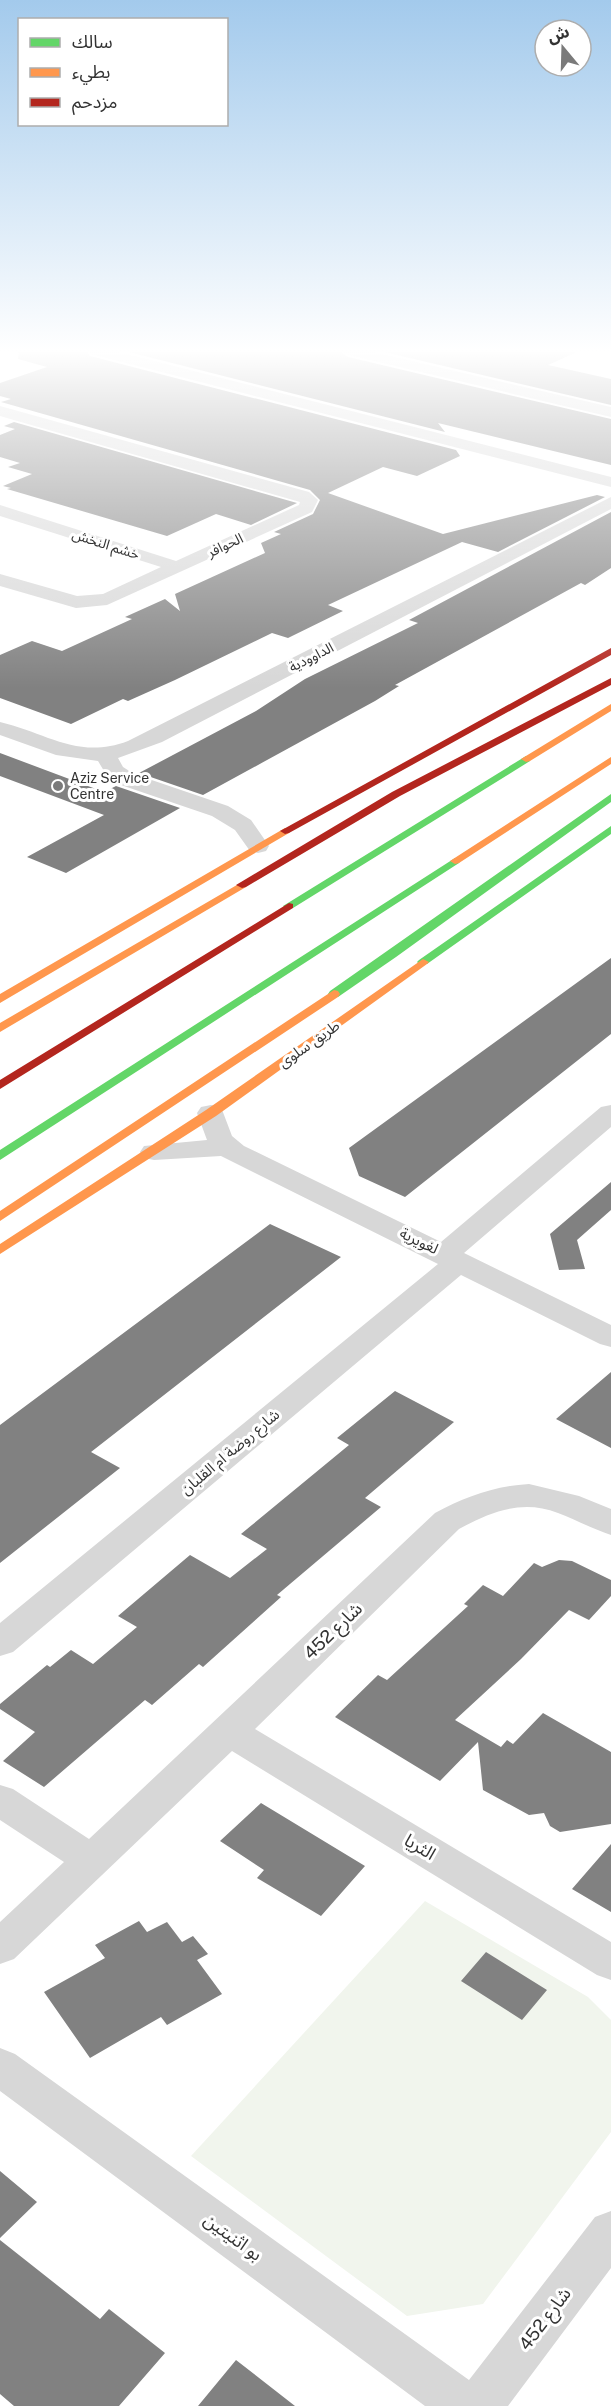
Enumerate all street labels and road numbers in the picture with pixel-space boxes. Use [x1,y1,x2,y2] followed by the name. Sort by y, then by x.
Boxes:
[69,526,142,565] street label: خشم النخش
[204,530,246,562] street label: الحوافر
[286,639,336,676] street label: الداوودية
[275,1016,344,1072] street label: طريق سلوى
[397,1224,441,1258] street label: لغويرية
[177,1405,285,1501] street label: شارع روضة ام القلبان
[299,1598,369,1666] street label: شارع 452
[400,1829,440,1865] street label: الثريا
[199,2208,267,2266] street label: بو اثنيتين
[514,2283,578,2357] street label: شارع 452

